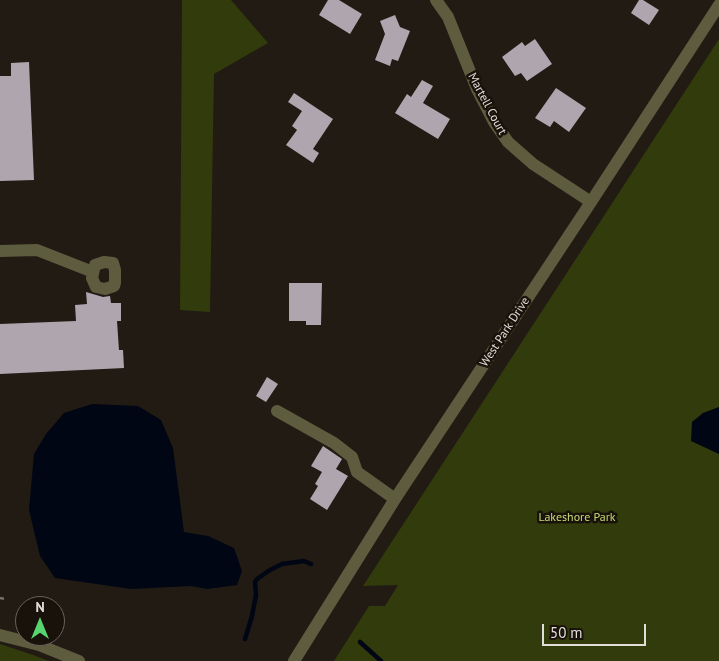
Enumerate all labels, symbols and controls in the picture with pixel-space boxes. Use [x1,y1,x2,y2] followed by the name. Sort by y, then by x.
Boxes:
[465,71,509,137] street label: Martell Court
[477,295,533,369] street label: West Park Drive
[538,511,616,525] park label: Lakeshore Park
[15,596,65,646] north arrow
[35,598,45,616] text: N
[544,614,648,646] scale bar
[550,623,583,642] text: 50 m

